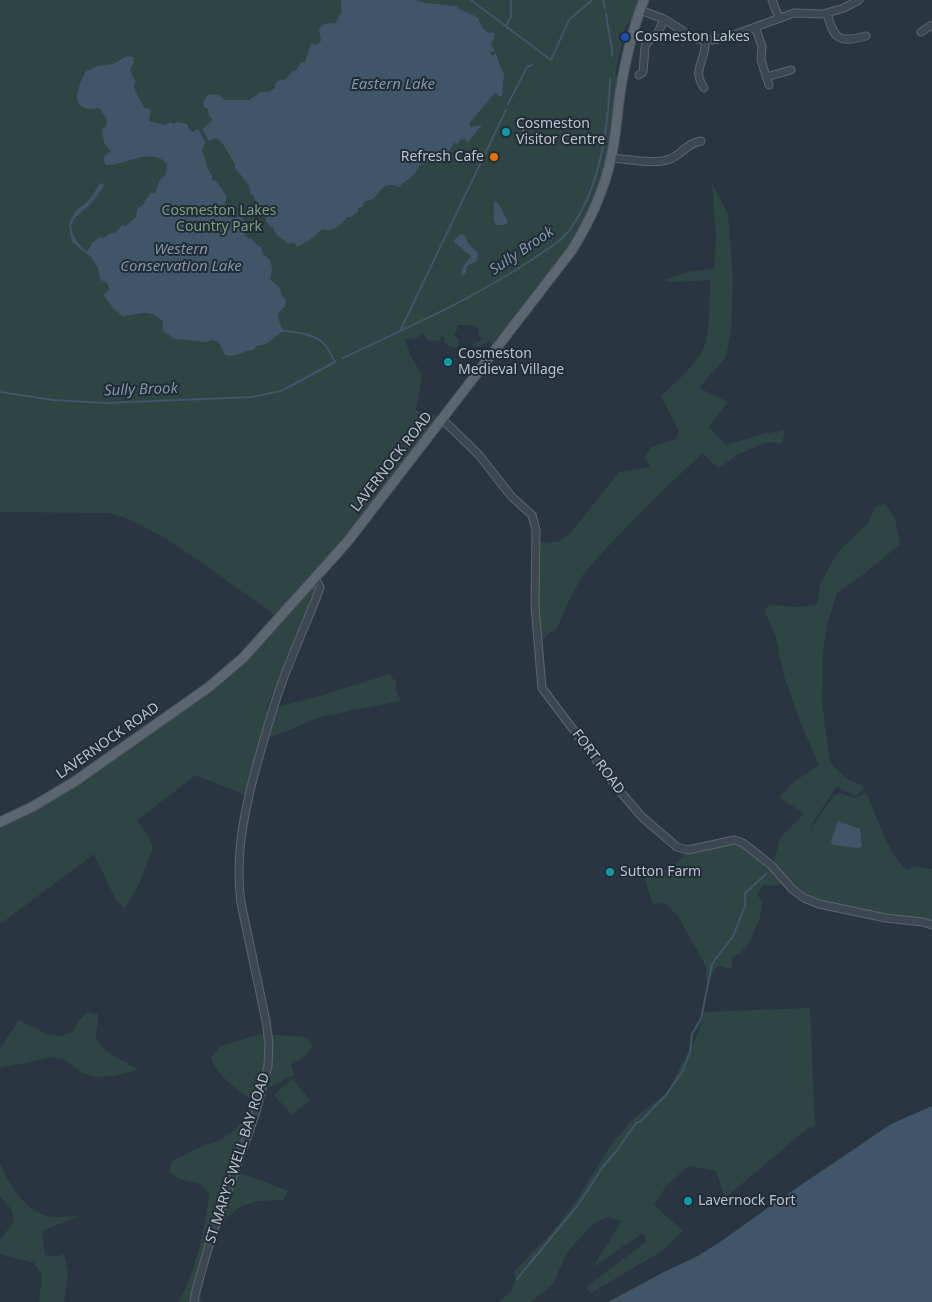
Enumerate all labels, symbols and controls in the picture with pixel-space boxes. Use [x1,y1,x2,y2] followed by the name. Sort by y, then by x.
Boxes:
[635,29,750,45] place label: Cosmeston Lakes
[619,31,631,43] marker: Cosmeston Lakes
[351,76,435,94] water label: Eastern Lake
[516,116,605,148] place label: Cosmeston Visitor Centre
[500,126,512,138] marker: Cosmeston Visitor Centre
[401,149,484,165] place label: Refresh Cafe
[488,151,500,163] marker: Refresh Cafe
[162,203,276,236] park label: Cosmeston Lakes Country Park
[486,223,558,279] water label: Sully Brook
[120,241,242,276] water label: Western Conservation Lake
[458,346,564,378] place label: Cosmeston Medieval Village
[442,356,454,368] marker: Cosmeston Medieval Village
[104,380,178,400] water label: Sully Brook
[348,409,436,515] street label: LAVERNOCK ROAD
[53,699,163,783] street label: LAVERNOCK ROAD
[568,726,628,798] street label: FORT ROAD
[620,864,701,880] place label: Sutton Farm
[604,866,616,878] marker: Sutton Farm
[202,1071,274,1245] street label: ST MARY'S WELL BAY ROAD
[698,1193,796,1209] place label: Lavernock Fort
[682,1195,694,1207] marker: Lavernock Fort

